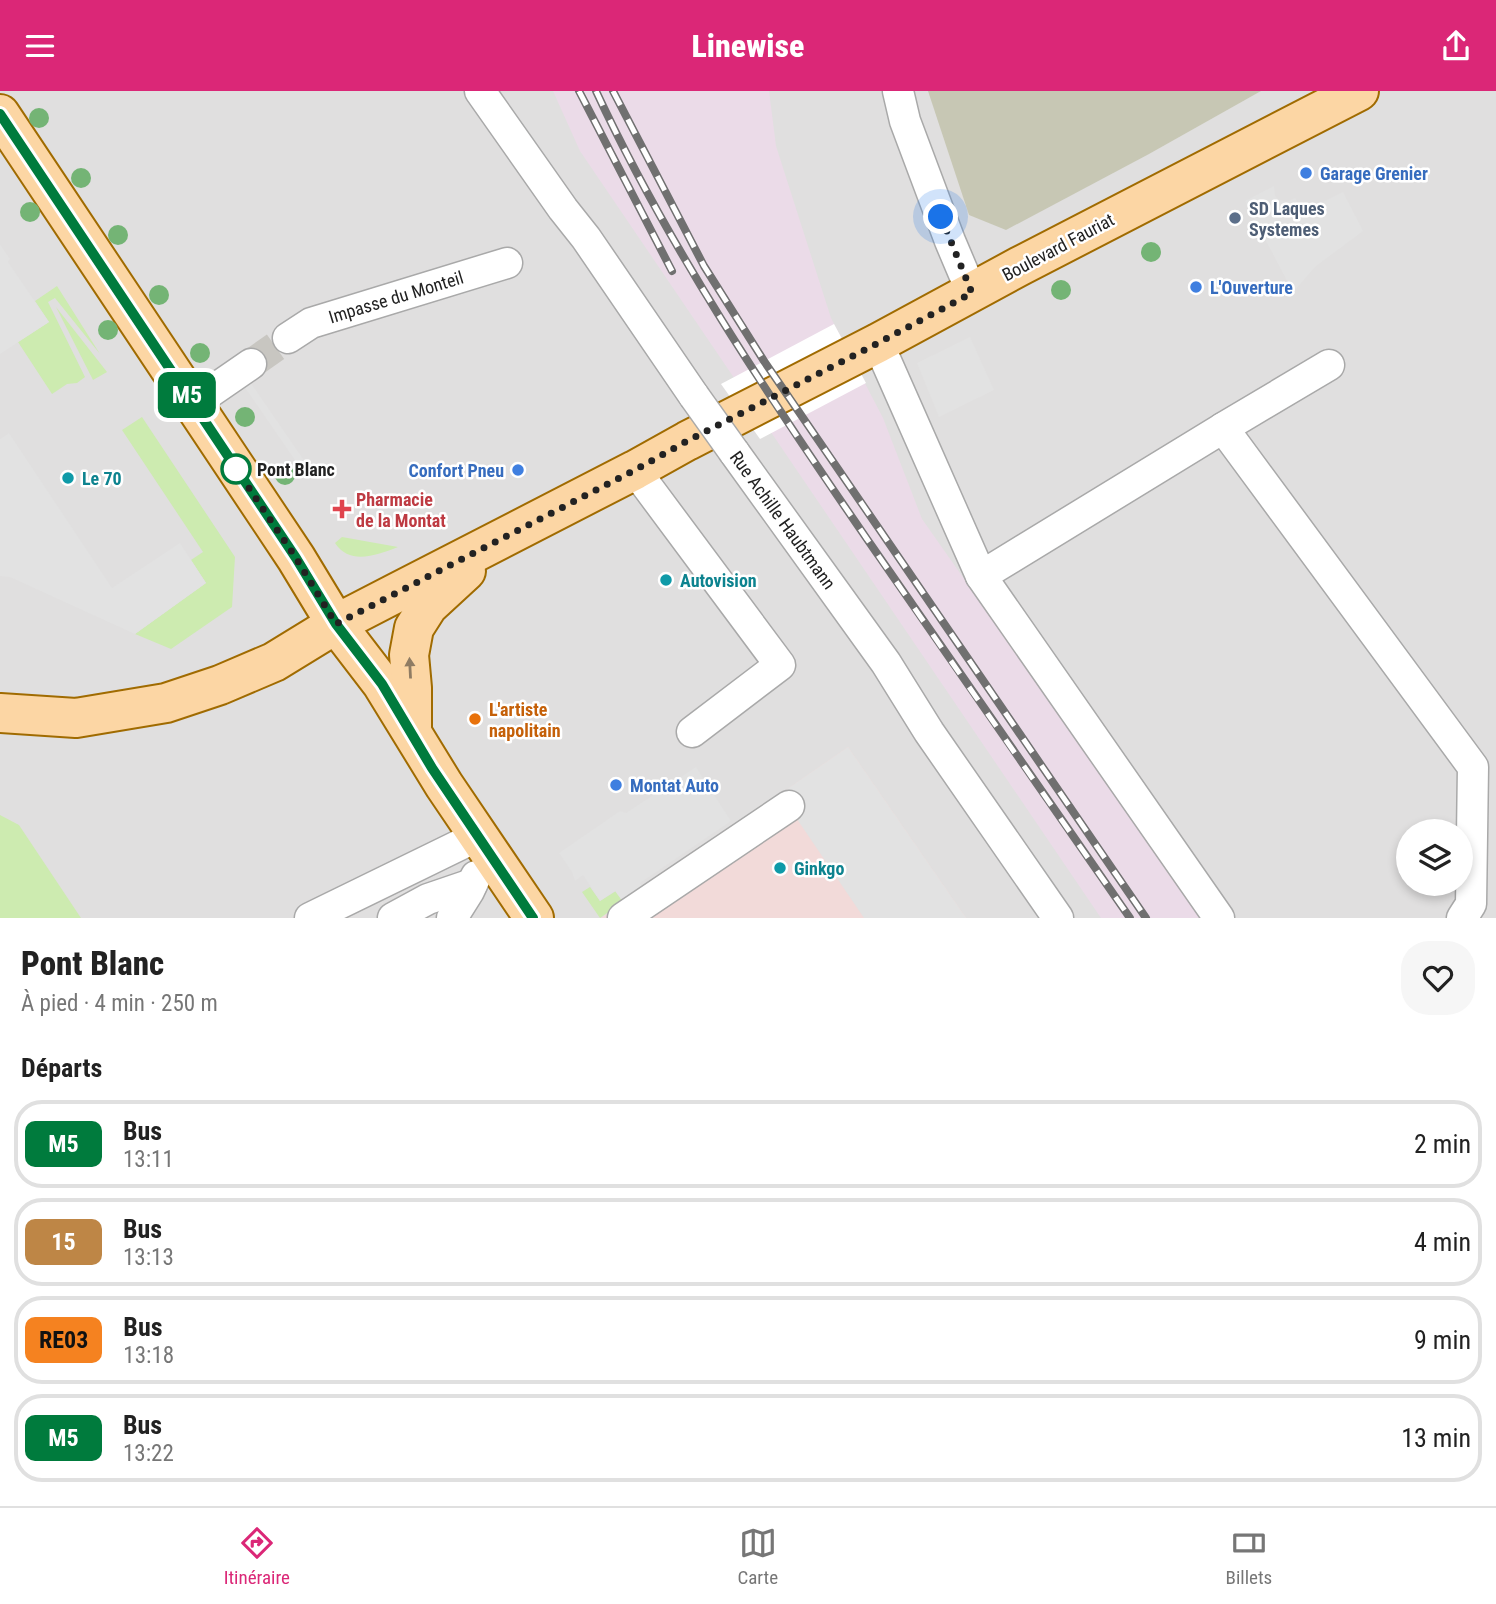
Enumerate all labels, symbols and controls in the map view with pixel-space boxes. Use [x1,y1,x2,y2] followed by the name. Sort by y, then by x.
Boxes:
[21,27,59,65] icon: menu
[692,27,804,65] text: Linewise
[1437,27,1475,65] icon: share
[1320,163,1428,184] place label: Garage Grenier
[1298,165,1314,181] marker: Garage Grenier
[1249,198,1325,240] place label: SD Laques Systemes
[923,199,958,234] your location
[998,209,1118,285] street label: Boulevard Fauriat
[1227,210,1243,226] marker: SD Laques Systemes
[326,267,466,327] street label: Impasse du Monteil
[1210,277,1293,298] place label: L'Ouverture
[1188,279,1204,295] marker: L'Ouverture
[156,372,218,418] line badge: M5
[172,381,202,409] text: M5
[726,447,840,593] street label: Rue Achille Haubtmann
[221,454,251,484] marker: Pont Blanc
[257,459,335,480] place label: Pont Blanc
[408,460,504,481] place label: Confort Pneu
[510,462,526,478] marker: Confort Pneu
[82,468,122,489] place label: Le 70
[60,470,76,486] marker: Le 70
[356,489,446,531] place label: Pharmacie de la Montat
[334,501,350,517] marker: Pharmacie de la Montat
[680,570,757,591] place label: Autovision
[658,572,674,588] marker: Autovision
[404,657,415,679] one-way arrow
[489,699,561,741] place label: L'artiste napolitain
[467,711,483,727] marker: L'artiste napolitain
[630,775,719,796] place label: Montat Auto
[608,777,624,793] marker: Montat Auto
[1396,819,1473,896] map controls
[1396,819,1473,896] button: layers
[794,858,844,879] place label: Ginkgo
[772,860,788,876] marker: Ginkgo
[1401,941,1475,1015] button: heart
[21,944,164,983] text: Pont Blanc
[21,990,218,1017] text: À pied · 4 min · 250 m
[21,1053,102,1083] text: Départs
[123,1116,162,1146] text: Bus
[1414,1129,1471,1159] text: 2 min
[48,1130,79,1158] text: M5
[123,1146,174,1173] text: 13:11
[123,1214,162,1244] text: Bus
[1414,1227,1471,1257] text: 4 min
[51,1228,76,1256] text: 15
[123,1244,174,1271] text: 13:13
[123,1312,163,1342] text: Bus
[1414,1325,1471,1355] text: 9 min
[39,1326,88,1354] text: RE03
[123,1342,174,1369] text: 13:18
[123,1410,162,1440] text: Bus
[1401,1423,1471,1453] text: 13 min
[48,1424,79,1452] text: M5
[123,1440,174,1467] text: 13:22
[224,1524,290,1589] tab: Itinéraire
[737,1524,778,1589] tab: Carte
[1226,1524,1272,1589] tab: Billets

